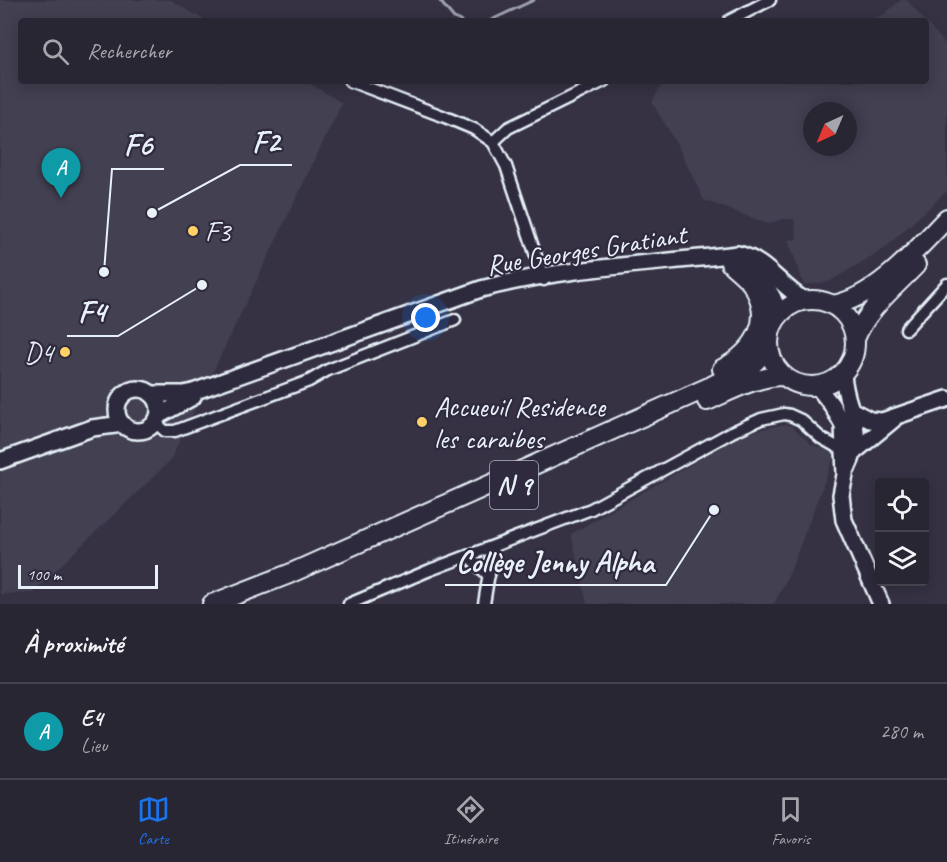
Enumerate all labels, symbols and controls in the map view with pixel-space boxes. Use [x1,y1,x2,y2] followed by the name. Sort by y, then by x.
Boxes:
[18,18,929,84] search box
[39,35,72,68] icon: search
[87,37,171,65] text: Rechercher
[803,102,857,156] north arrow
[240,117,292,165] callout: F2
[112,121,164,169] callout: F6
[252,123,282,161] text: F2
[124,126,154,164] text: F6
[42,148,80,198] pin: A
[205,214,233,249] place label: F3
[484,216,691,283] street label: Rue Georges Gratiant
[186,224,200,238] marker: F3
[67,288,118,336] callout: F4
[78,293,109,331] text: F4
[411,303,440,332] your location
[24,335,55,370] place label: D4
[58,345,72,359] marker: D4
[434,389,607,456] place label: Accueuil Residence les caraibes
[415,415,429,429] marker: Accueuil Residence les caraibes
[490,461,538,509] road number: N 9
[875,478,929,586] map controls
[875,478,929,532] button: locate
[875,532,929,586] button: layers
[445,537,666,585] callout: Collège Jenny Alpha
[456,543,657,581] text: Collège Jenny Alpha
[18,562,158,590] scale bar
[27,565,61,585] text: 100 m
[24,627,123,660] text: À proximité
[81,705,103,733] text: E4
[38,719,49,744] text: A
[880,719,923,744] text: 280 m
[81,733,107,758] text: Lieu
[137,793,170,849] tab: Carte
[444,793,498,849] tab: Itinéraire
[771,793,810,849] tab: Favoris

